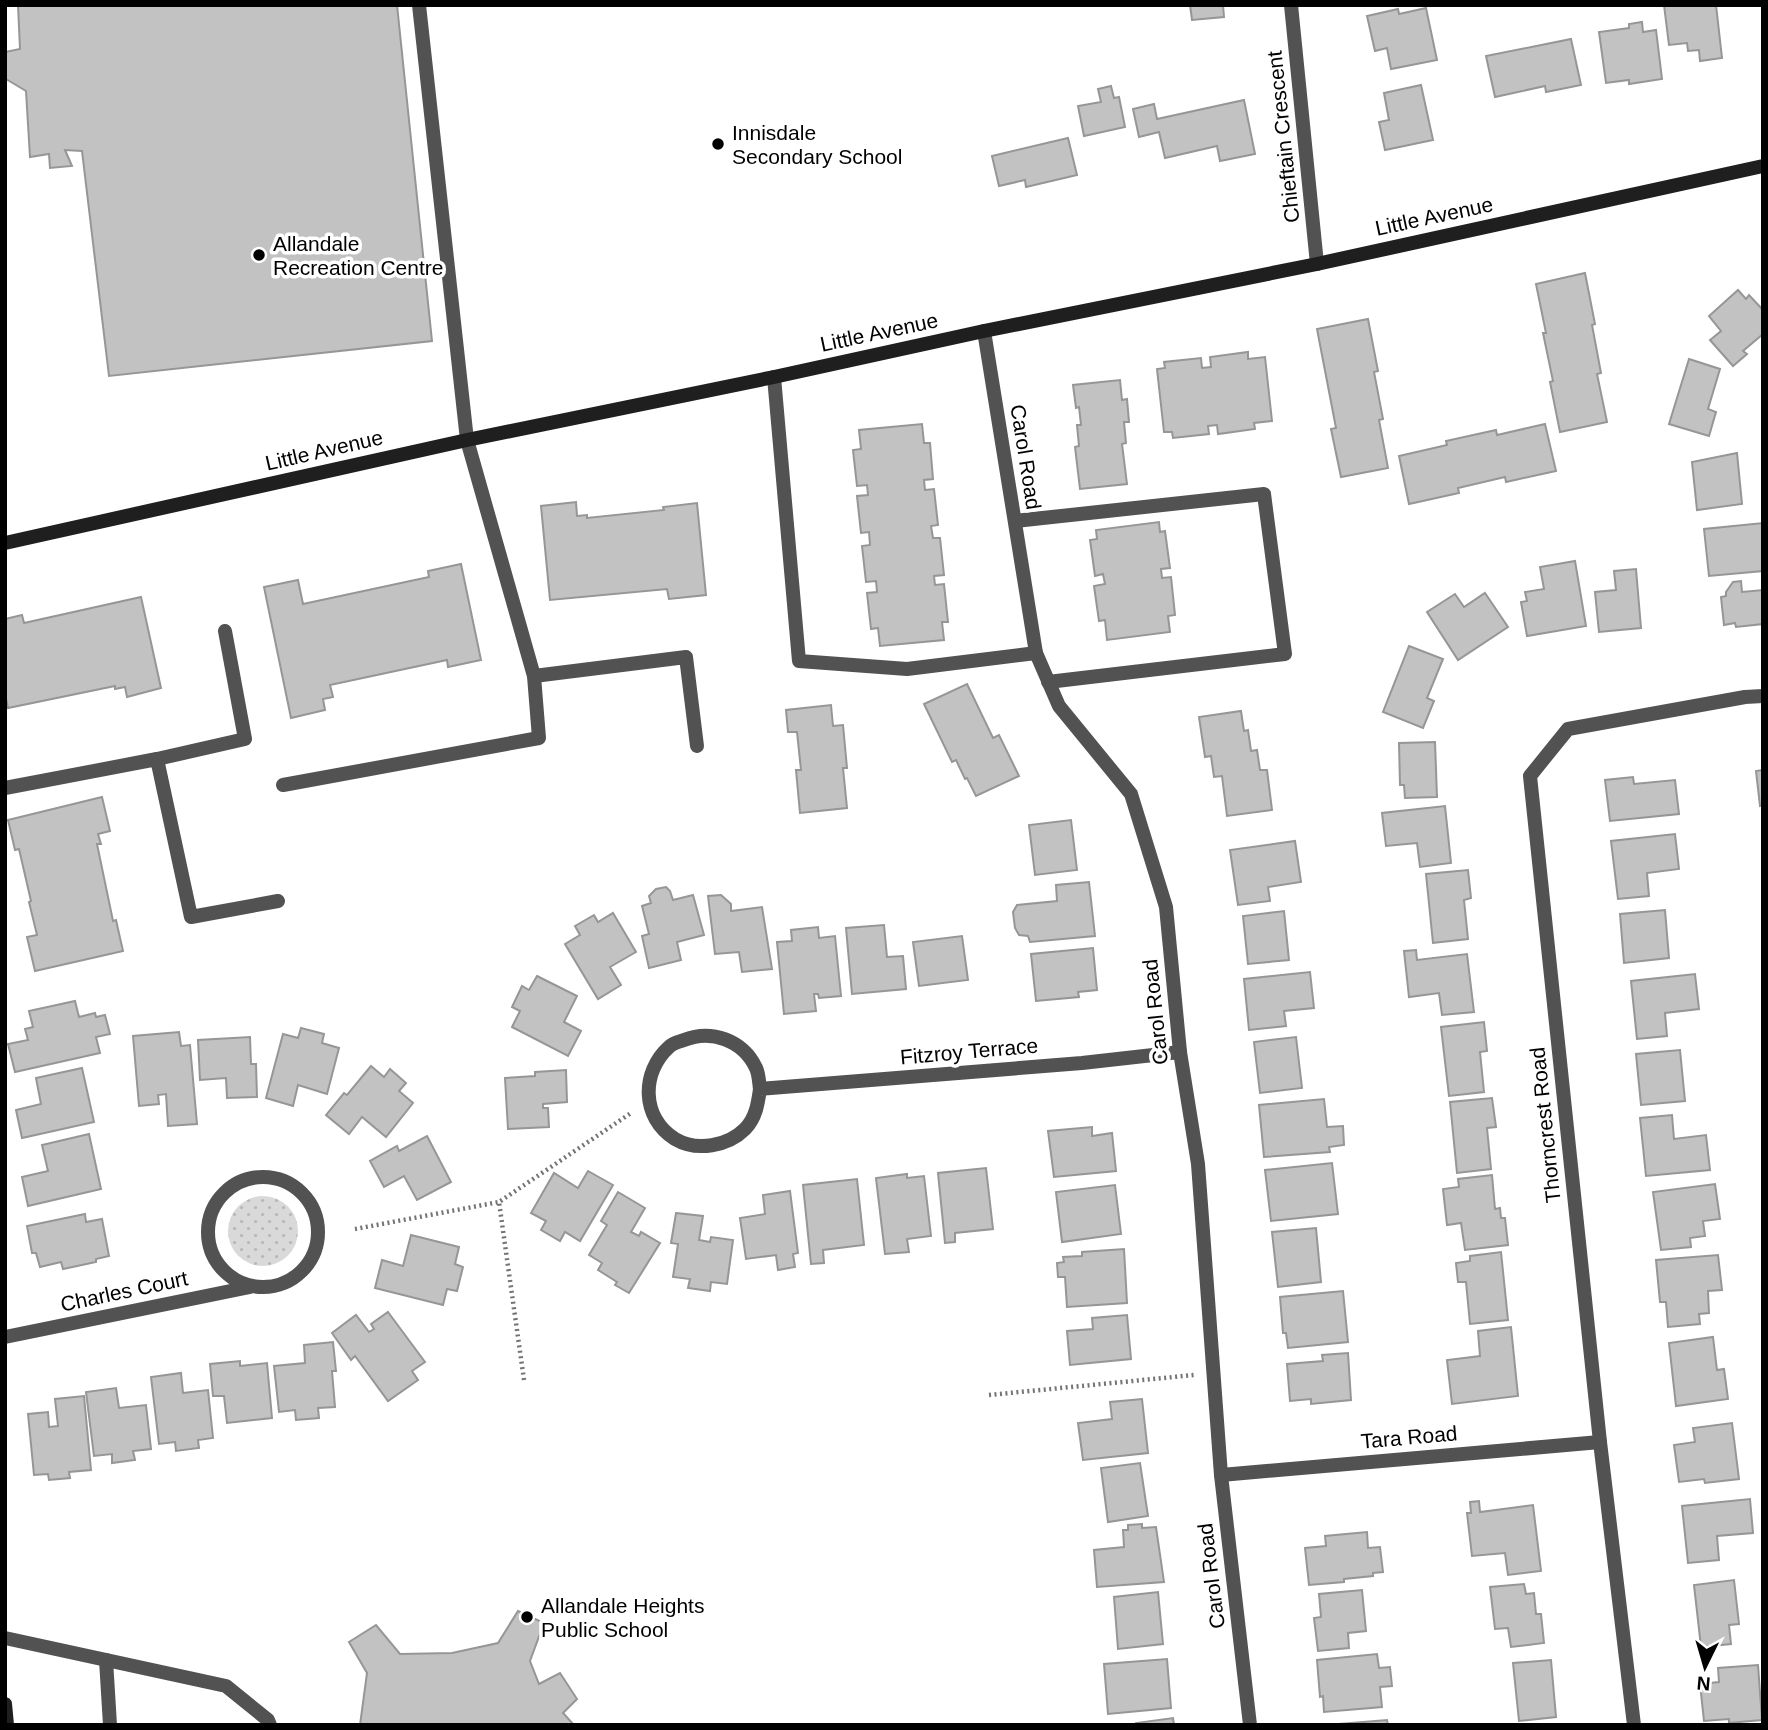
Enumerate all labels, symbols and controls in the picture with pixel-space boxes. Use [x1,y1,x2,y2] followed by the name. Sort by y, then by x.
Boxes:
[1263,50,1303,224] street label: Chieftain Crescent
[732,121,902,168] place label: Innisdale Secondary School
[710,136,726,152] marker: Innisdale Secondary School
[1373,192,1495,240] street label: Little Avenue
[273,232,443,279] place label: Allandale Recreation Centre
[251,247,267,263] marker: Allandale Recreation Centre
[818,308,940,356] street label: Little Avenue
[1006,403,1046,511] street label: Carol Road
[263,425,385,475] street label: Little Avenue
[1138,958,1172,1066] street label: Carol Road
[899,1034,1039,1068] street label: Fitzroy Terrace
[1525,1046,1565,1204] street label: Thorncrest Road
[58,1266,190,1316] street label: Charles Court
[1360,1421,1458,1453] street label: Tara Road
[1193,1522,1229,1630] street label: Carol Road
[541,1594,704,1641] place label: Allandale Heights Public School
[519,1609,535,1625] marker: Allandale Heights Public School
[1670,1632,1740,1702] north arrow
[1696,1672,1711,1694] text: N

